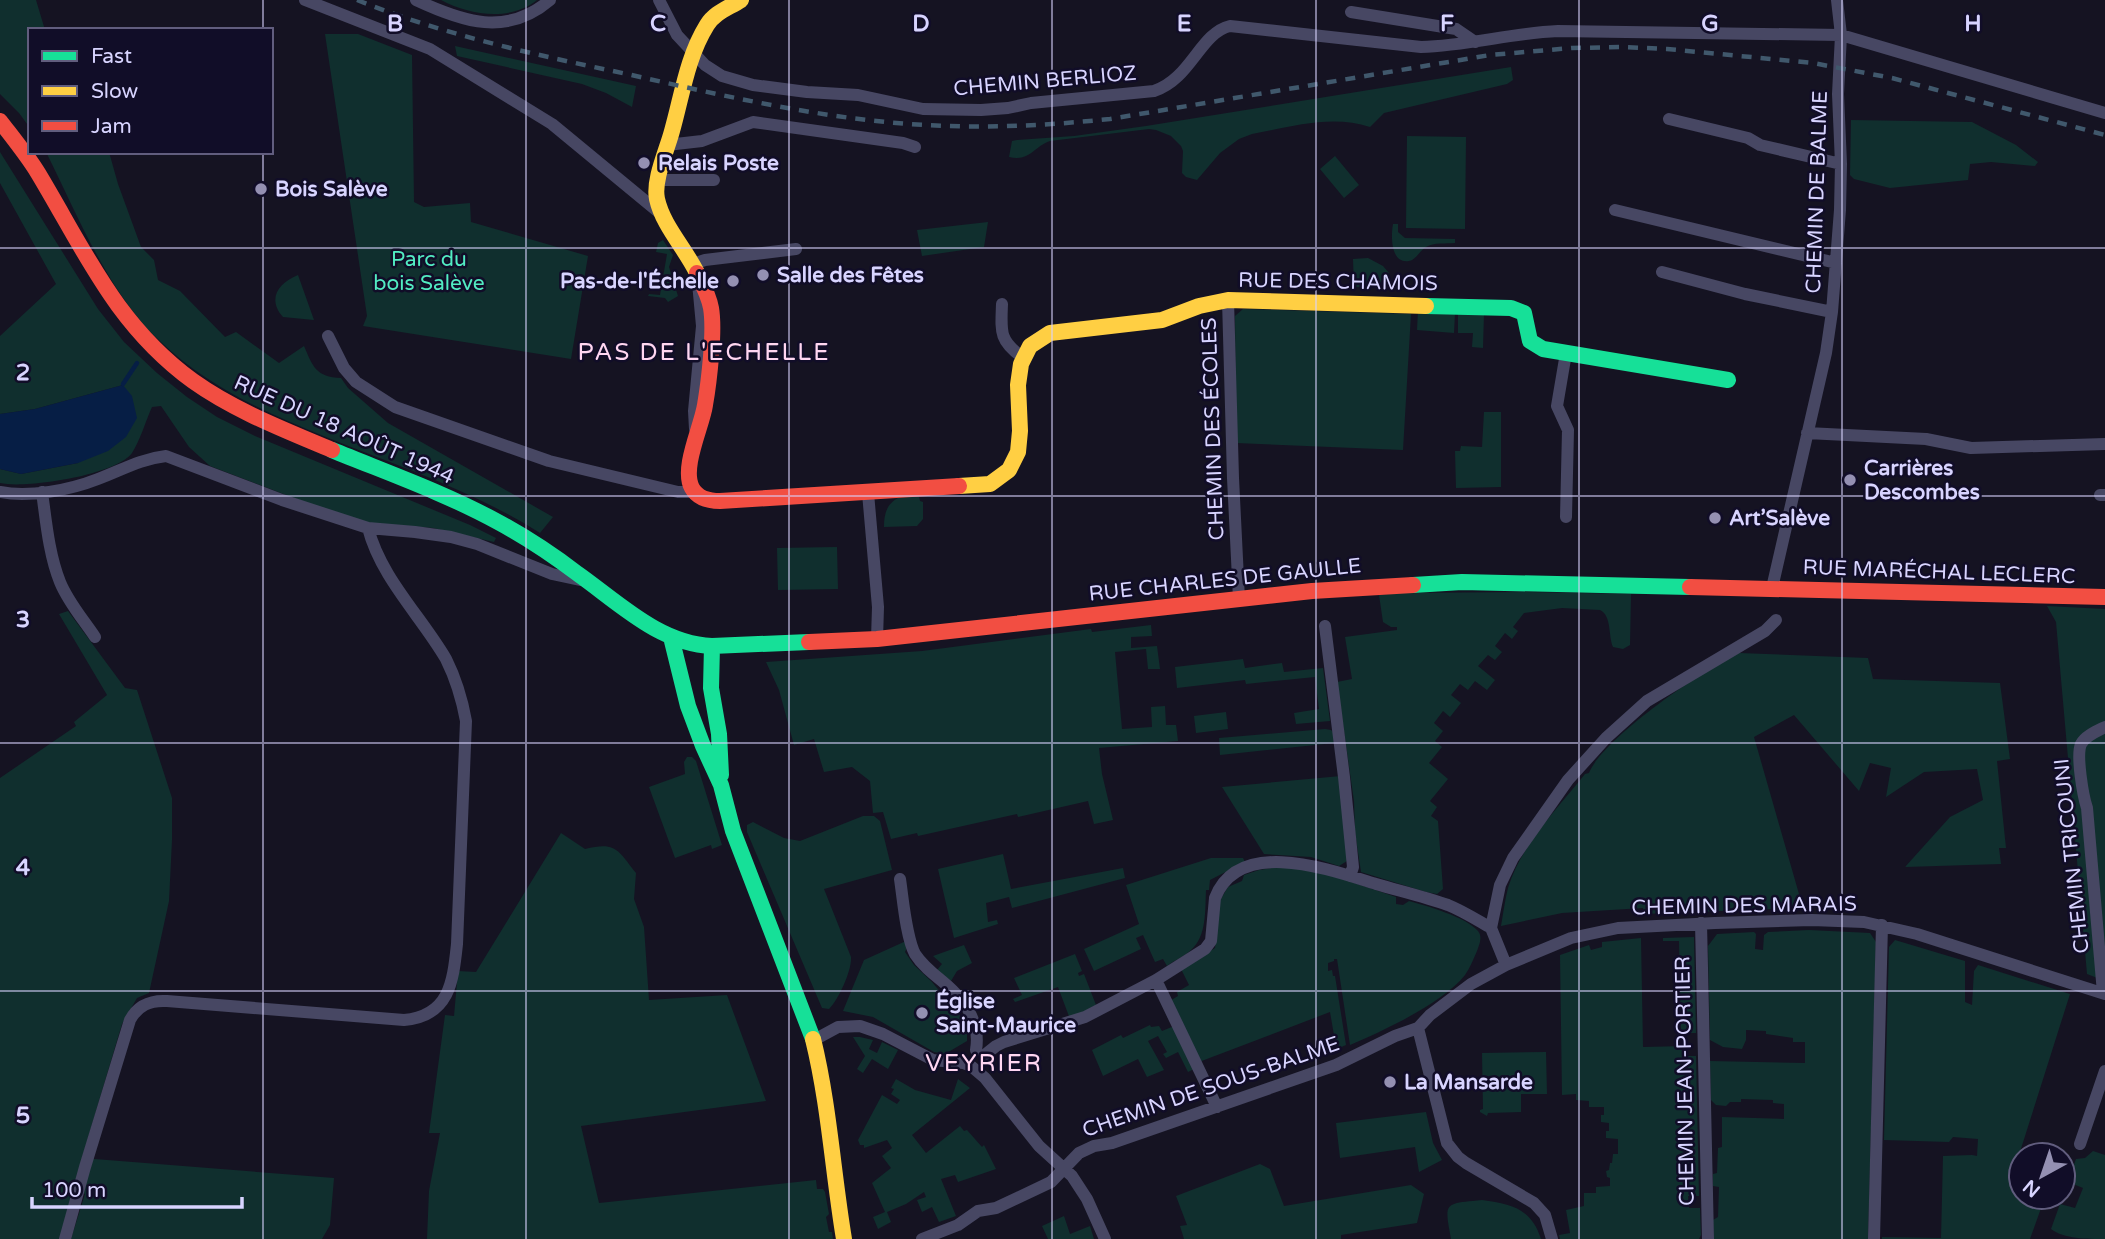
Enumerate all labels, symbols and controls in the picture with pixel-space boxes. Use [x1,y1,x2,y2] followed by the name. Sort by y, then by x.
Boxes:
[387,10,403,38] text: B
[650,10,666,38] text: C
[912,10,930,38] text: D
[1177,10,1191,38] text: E
[1440,10,1454,38] text: F
[1701,10,1719,38] text: G
[1964,10,1982,38] text: H
[28,28,273,154] legend
[91,44,132,69] text: Fast
[952,61,1138,101] street label: CHEMIN BERLIOZ
[91,79,139,104] text: Slow
[1801,90,1833,294] street label: CHEMIN DE BALME
[91,114,132,139] text: Jam
[658,151,779,176] place label: Relais Poste
[636,155,652,171] marker: Relais Poste
[275,177,388,202] place label: Bois Salève
[253,181,269,197] marker: Bois Salève
[373,247,485,296] park label: Parc du bois Salève
[777,263,924,288] place label: Salle des Fêtes
[755,267,771,283] marker: Salle des Fêtes
[560,268,719,294] place label: Pas-de-l'Échelle
[1238,268,1438,296] street label: RUE DES CHAMOIS
[725,273,741,289] marker: Pas-de-l'Échelle
[1197,317,1229,541] street label: CHEMIN DES ÉCOLES
[578,338,830,367] district label: PAS DE L'ECHELLE
[16,359,30,387] text: 2
[230,370,458,490] street label: RUE DU 18 AOÛT 1944
[1864,456,1980,505] place label: Carrières Descombes
[1842,472,1858,488] marker: Carrières Descombes
[1729,506,1830,531] place label: Art’Salève
[1707,510,1723,526] marker: Art’Salève
[1087,553,1363,607] street label: RUE CHARLES DE GAULLE
[1802,555,2076,589] street label: RUE MARÉCHAL LECLERC
[16,606,30,634] text: 3
[2049,757,2095,955] street label: CHEMIN TRICOUNI
[16,854,31,882] text: 4
[1631,892,1857,920] street label: CHEMIN DES MARAIS
[1670,956,1700,1206] street label: CHEMIN JEAN-PORTIER
[936,988,1076,1038] place label: Église Saint-Maurice
[914,1005,930,1021] marker: Église Saint-Maurice
[1079,1031,1343,1143] street label: CHEMIN DE SOUS-BALME
[925,1049,1043,1078] district label: VEYRIER
[1404,1070,1533,1095] place label: La Mansarde
[1382,1074,1398,1090] marker: La Mansarde
[16,1102,30,1130] text: 5
[2007,1141,2077,1211] north arrow
[32,1166,242,1210] scale bar
[2019,1175,2045,1202] text: N
[42,1178,106,1203] text: 100 m

